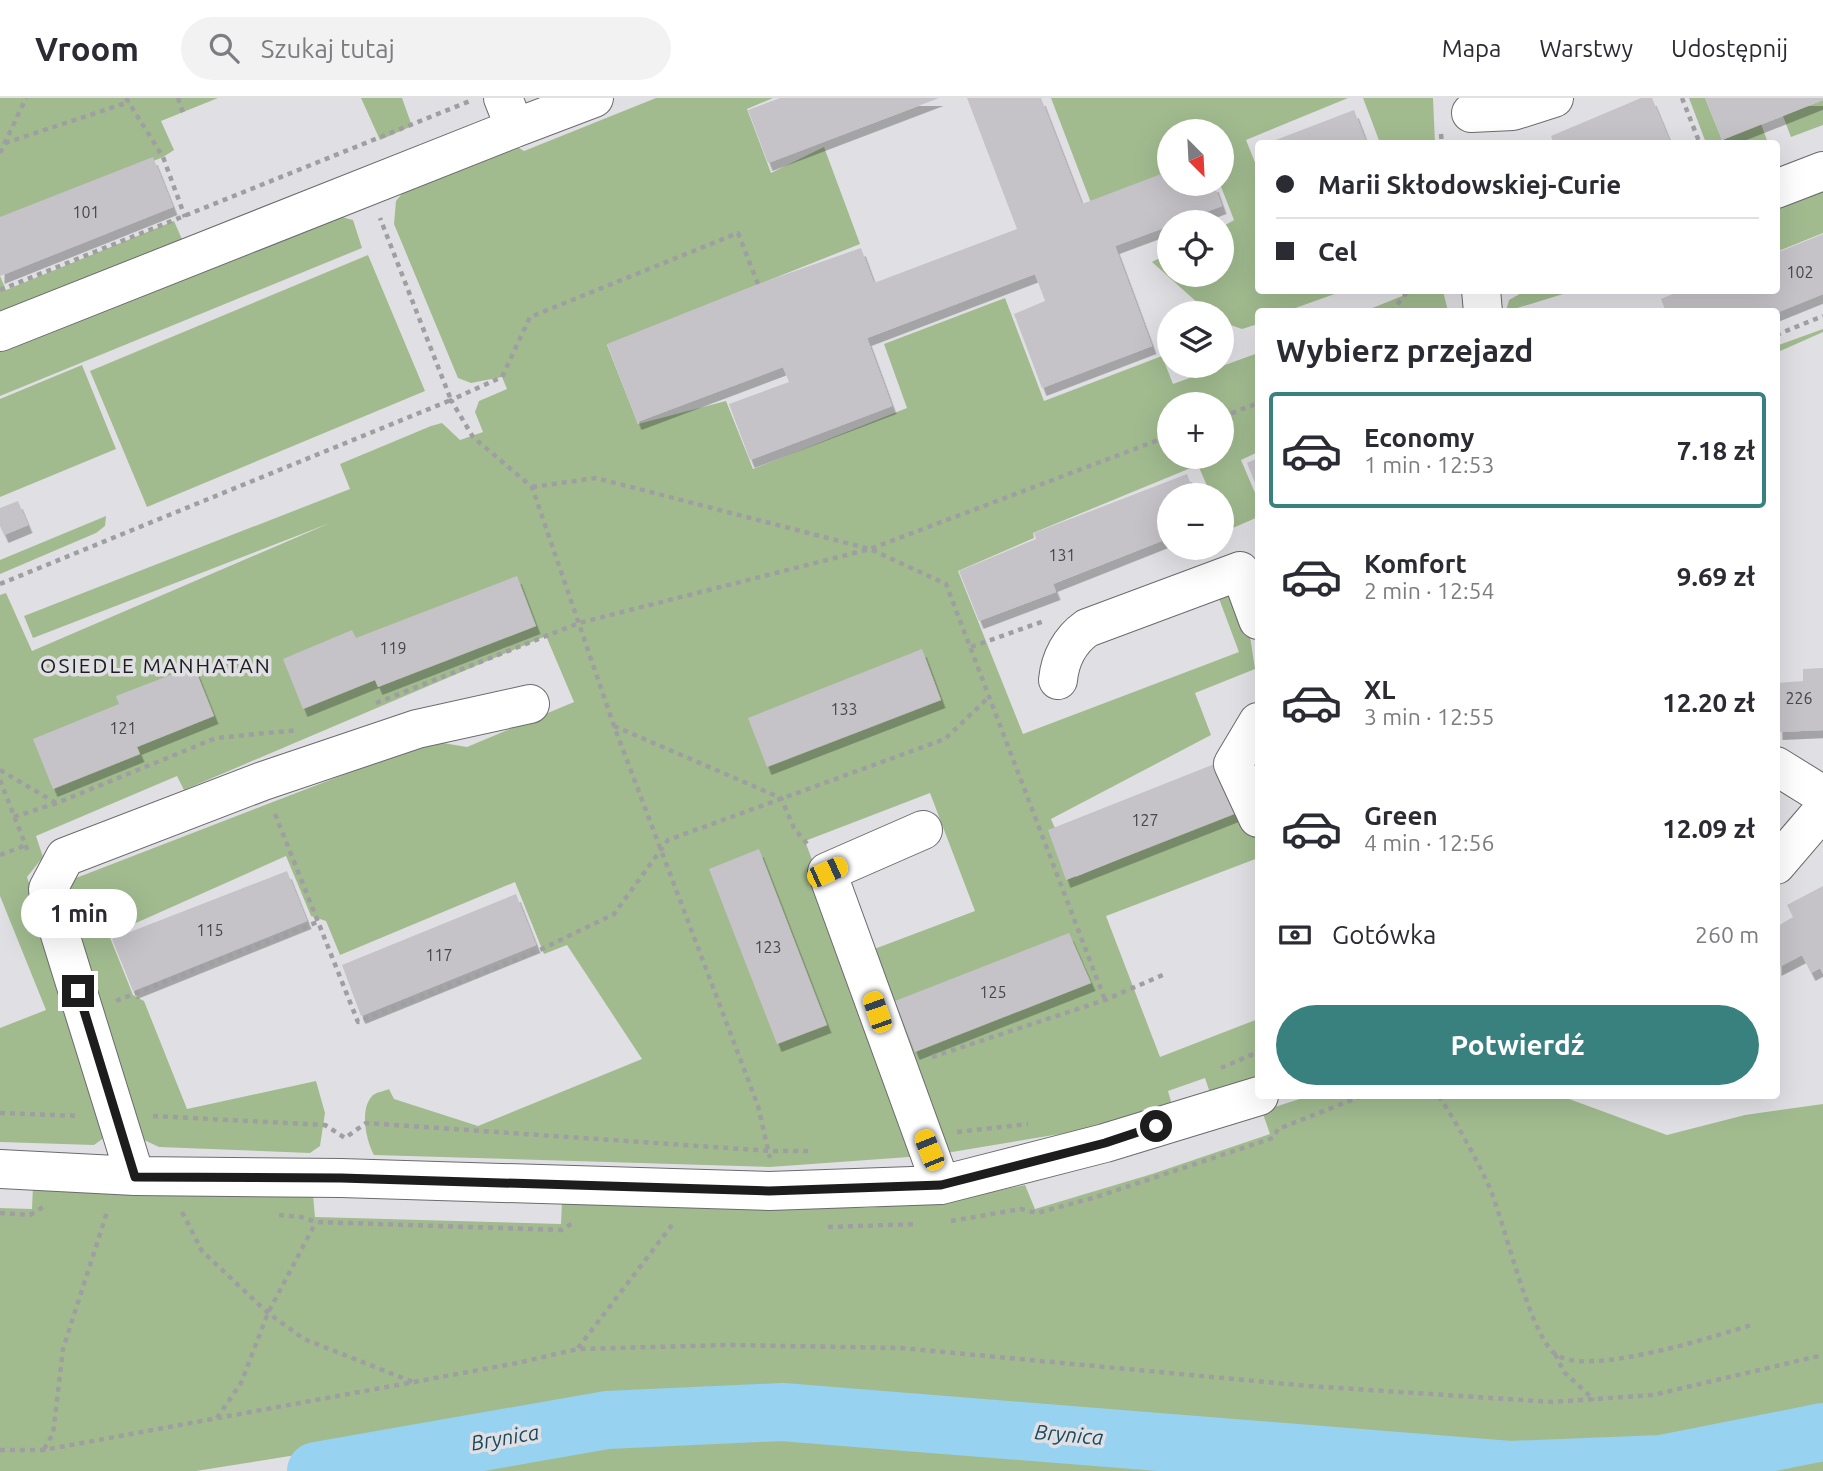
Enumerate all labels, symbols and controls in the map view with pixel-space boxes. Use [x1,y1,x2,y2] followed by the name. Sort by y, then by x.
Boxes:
[181,17,671,80] search box
[205,29,243,67] icon: search
[35,30,139,67] text: Vroom
[261,34,395,63] text: Szukaj tutaj
[1442,35,1501,62] text: Mapa
[1539,35,1633,62] text: Warstwy
[1671,35,1788,62] text: Udostępnij
[1157,119,1234,196] north arrow
[1157,119,1234,560] map controls
[1318,170,1621,199] text: Marii Skłodowskiej-Curie
[72,203,100,221] house number: 101
[1157,210,1234,287] button: locate
[1318,237,1357,266] text: Cel
[1786,263,1814,281] house number: 102
[1157,301,1234,378] button: layers
[1276,332,1534,368] text: Wybierz przejazd
[1157,392,1234,469] button: +
[1280,419,1343,482] icon: car
[1364,423,1474,452] text: Economy
[1677,436,1755,465] text: 7.18 zł
[1364,452,1495,477] text: 1 min · 12:53
[1157,483,1234,560] button: −
[1280,545,1343,608] icon: car
[1048,546,1076,564] house number: 131
[1364,549,1467,578] text: Komfort
[1677,562,1755,591] text: 9.69 zł
[1364,578,1495,603] text: 2 min · 12:54
[379,639,407,657] house number: 119
[40,653,272,677] district label: OSIEDLE MANHATAN
[1280,671,1343,734] icon: car
[1364,675,1395,704] text: XL
[1662,688,1755,717] text: 12.20 zł
[1785,689,1813,707] house number: 226
[830,700,858,718] house number: 133
[1364,704,1495,729] text: 3 min · 12:55
[109,719,137,737] house number: 121
[1280,797,1343,860] icon: car
[1364,801,1438,830] text: Green
[1131,811,1159,829] house number: 127
[1662,814,1755,843] text: 12.09 zł
[1364,830,1495,855] text: 4 min · 12:56
[804,854,851,890] car
[20,890,136,938] callout: 1 min
[50,901,108,926] text: 1 min
[1276,916,1314,954] icon: cash
[1332,920,1436,949] text: Gotówka
[196,921,224,939] house number: 115
[1695,922,1759,947] text: 260 m
[754,938,782,956] house number: 123
[425,946,453,964] house number: 117
[62,975,94,1007] route end
[979,983,1007,1001] house number: 125
[861,989,894,1035] car
[1276,1005,1759,1085] button: Potwierdź
[1140,1110,1172,1142] route start
[912,1127,947,1173] car
[469,1419,541,1455] water label: Brynica
[1034,1419,1104,1449] water label: Brynica

